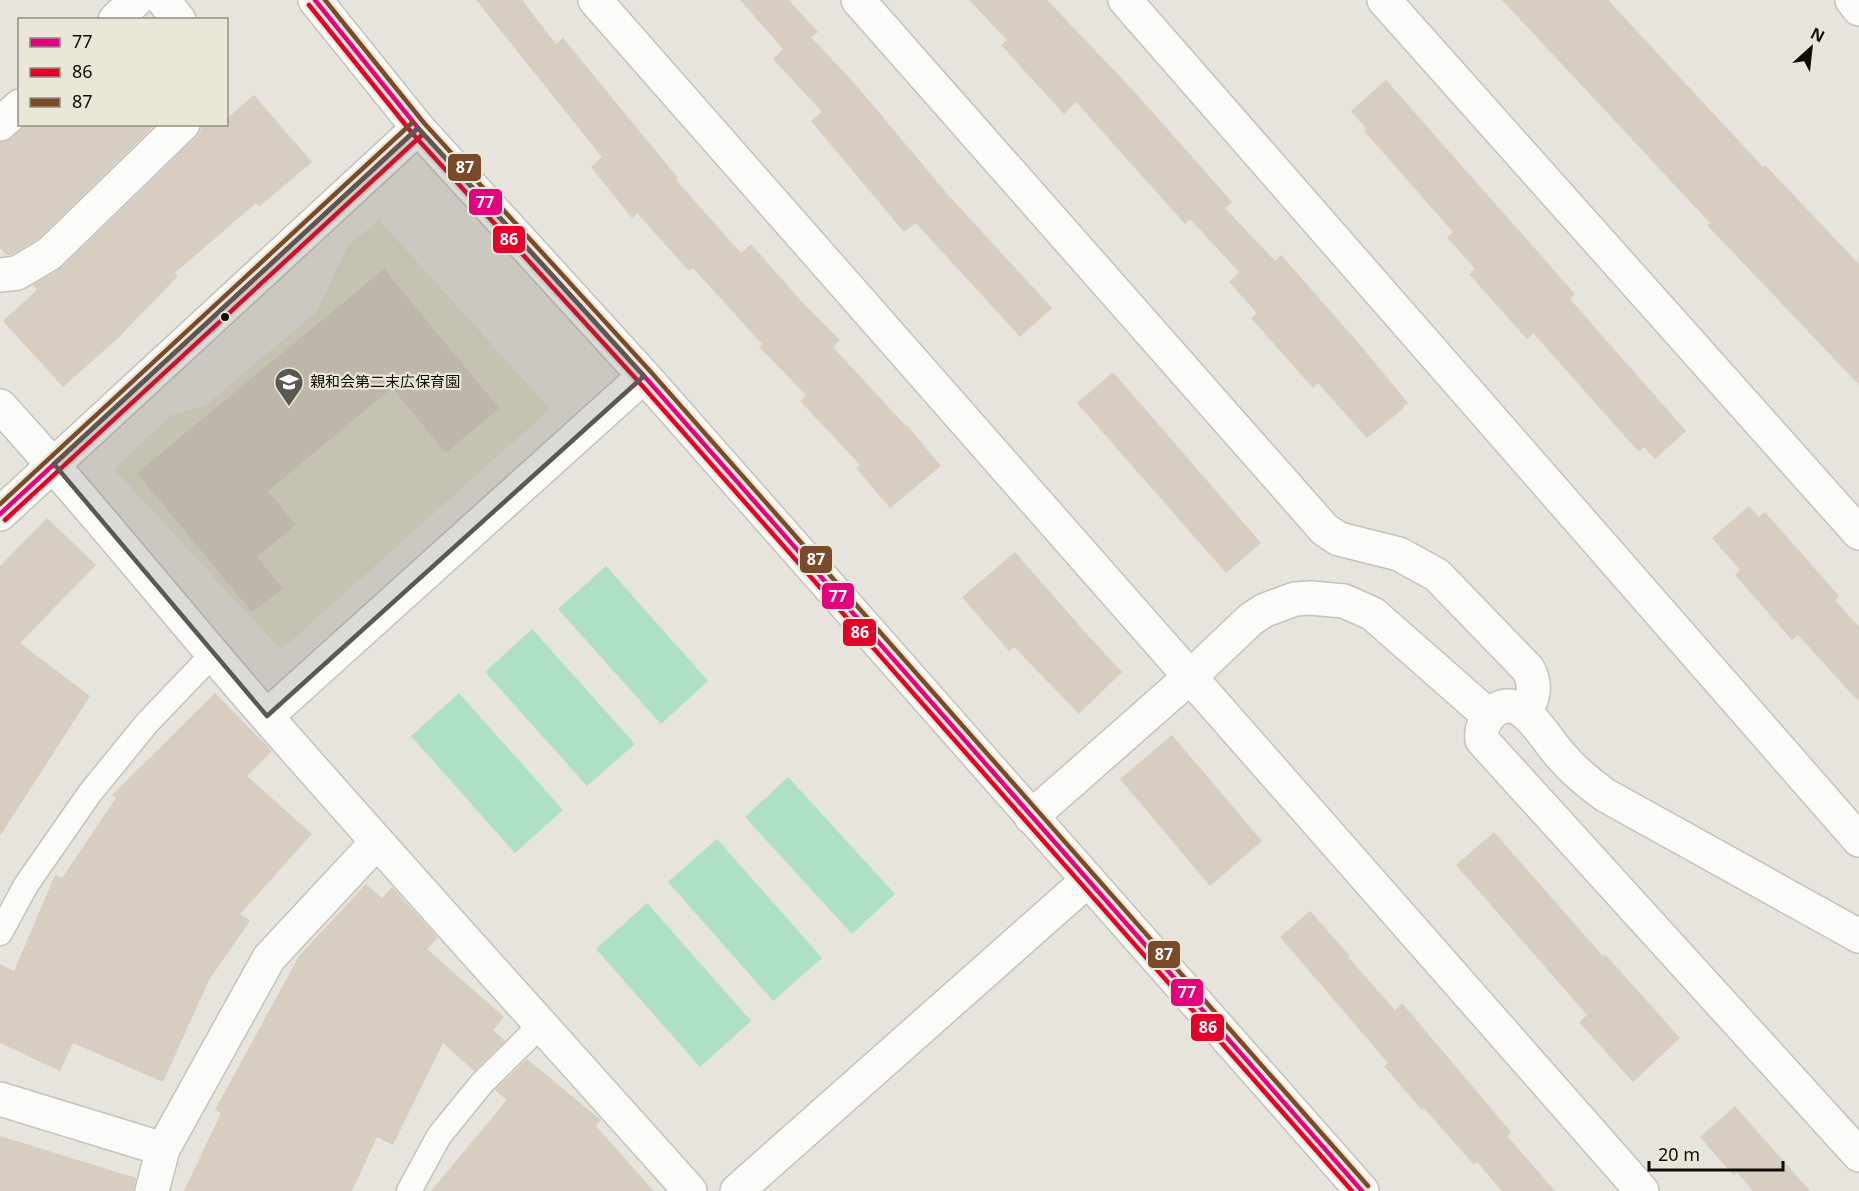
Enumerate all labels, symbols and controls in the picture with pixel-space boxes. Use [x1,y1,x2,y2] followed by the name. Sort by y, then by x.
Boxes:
[18,18,228,126] legend
[1781,18,1841,78] north arrow
[1807,22,1829,47] text: N
[72,29,93,53] text: 77
[72,59,93,83] text: 86
[72,89,93,113] text: 87
[447,153,482,182] line badge: 87
[456,156,474,178] text: 87
[468,188,503,216] line badge: 77
[476,191,494,213] text: 77
[492,225,526,254] line badge: 86
[500,228,518,250] text: 86
[219,311,231,323] unlabelled marker
[273,366,305,408] school or university icon: 親和会第二末広保育園
[310,371,460,391] place label: 親和会第二末広保育園
[799,545,833,574] line badge: 87
[807,548,825,570] text: 87
[821,582,855,610] line badge: 77
[829,585,847,607] text: 77
[842,618,877,647] line badge: 86
[851,621,869,643] text: 86
[1147,940,1181,969] line badge: 87
[1155,943,1173,965] text: 87
[1170,978,1204,1007] line badge: 77
[1178,981,1196,1003] text: 77
[1190,1013,1225,1042] line badge: 86
[1199,1016,1217,1038] text: 86
[1649,1134,1782,1172] scale bar
[1658,1142,1700,1166] text: 20 m

